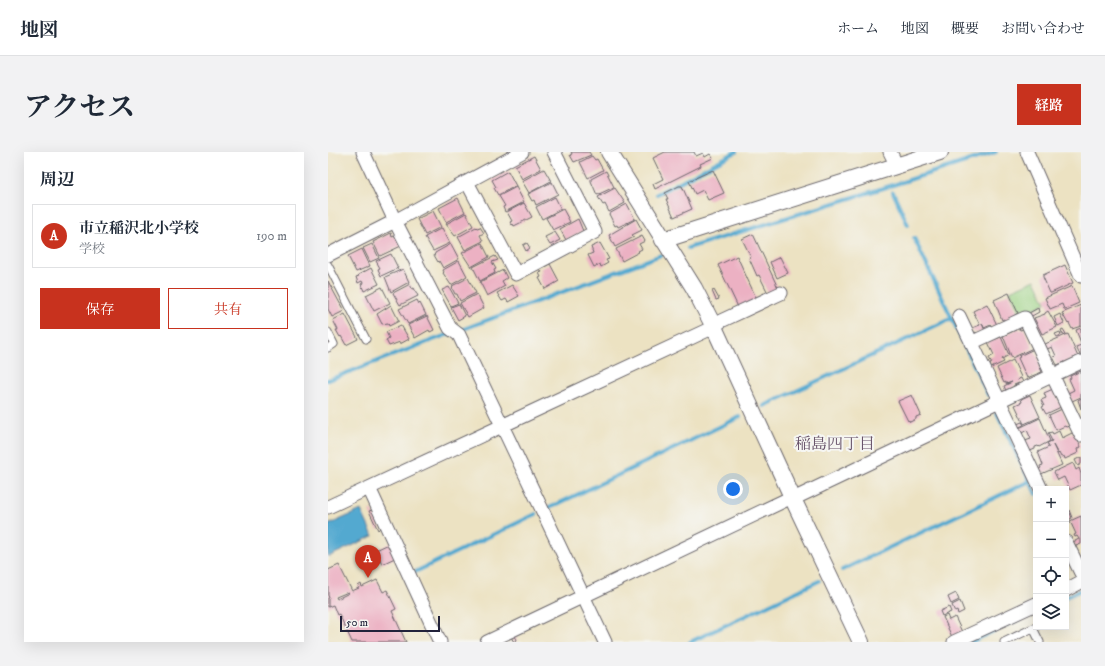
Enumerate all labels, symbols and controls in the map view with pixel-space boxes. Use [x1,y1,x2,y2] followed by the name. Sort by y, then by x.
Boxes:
[20,19,58,42] text: 地図
[837,20,879,38] text: ホーム
[901,20,929,38] text: 地図
[951,20,979,38] text: 概要
[1001,20,1085,38] text: お問い合わせ
[1017,84,1081,125] button: 経路
[24,90,135,125] text: アクセス
[40,169,74,191] text: 周辺
[79,219,199,238] text: 市立稲沢北小学校
[50,228,58,244] text: A
[256,228,287,244] text: 190 m
[79,241,105,257] text: 学校
[40,288,160,329] button: 保存
[168,288,288,329] button: 共有
[795,434,875,454] district label: 稲島四丁目
[723,479,743,499] your location
[1033,486,1069,630] map controls
[1033,486,1069,522] button: +
[1033,522,1069,558] button: −
[355,545,381,578] pin: A
[1033,558,1069,594] button: locate
[1033,594,1069,630] button: layers
[340,614,440,633] scale bar
[346,616,368,630] text: 50 m

